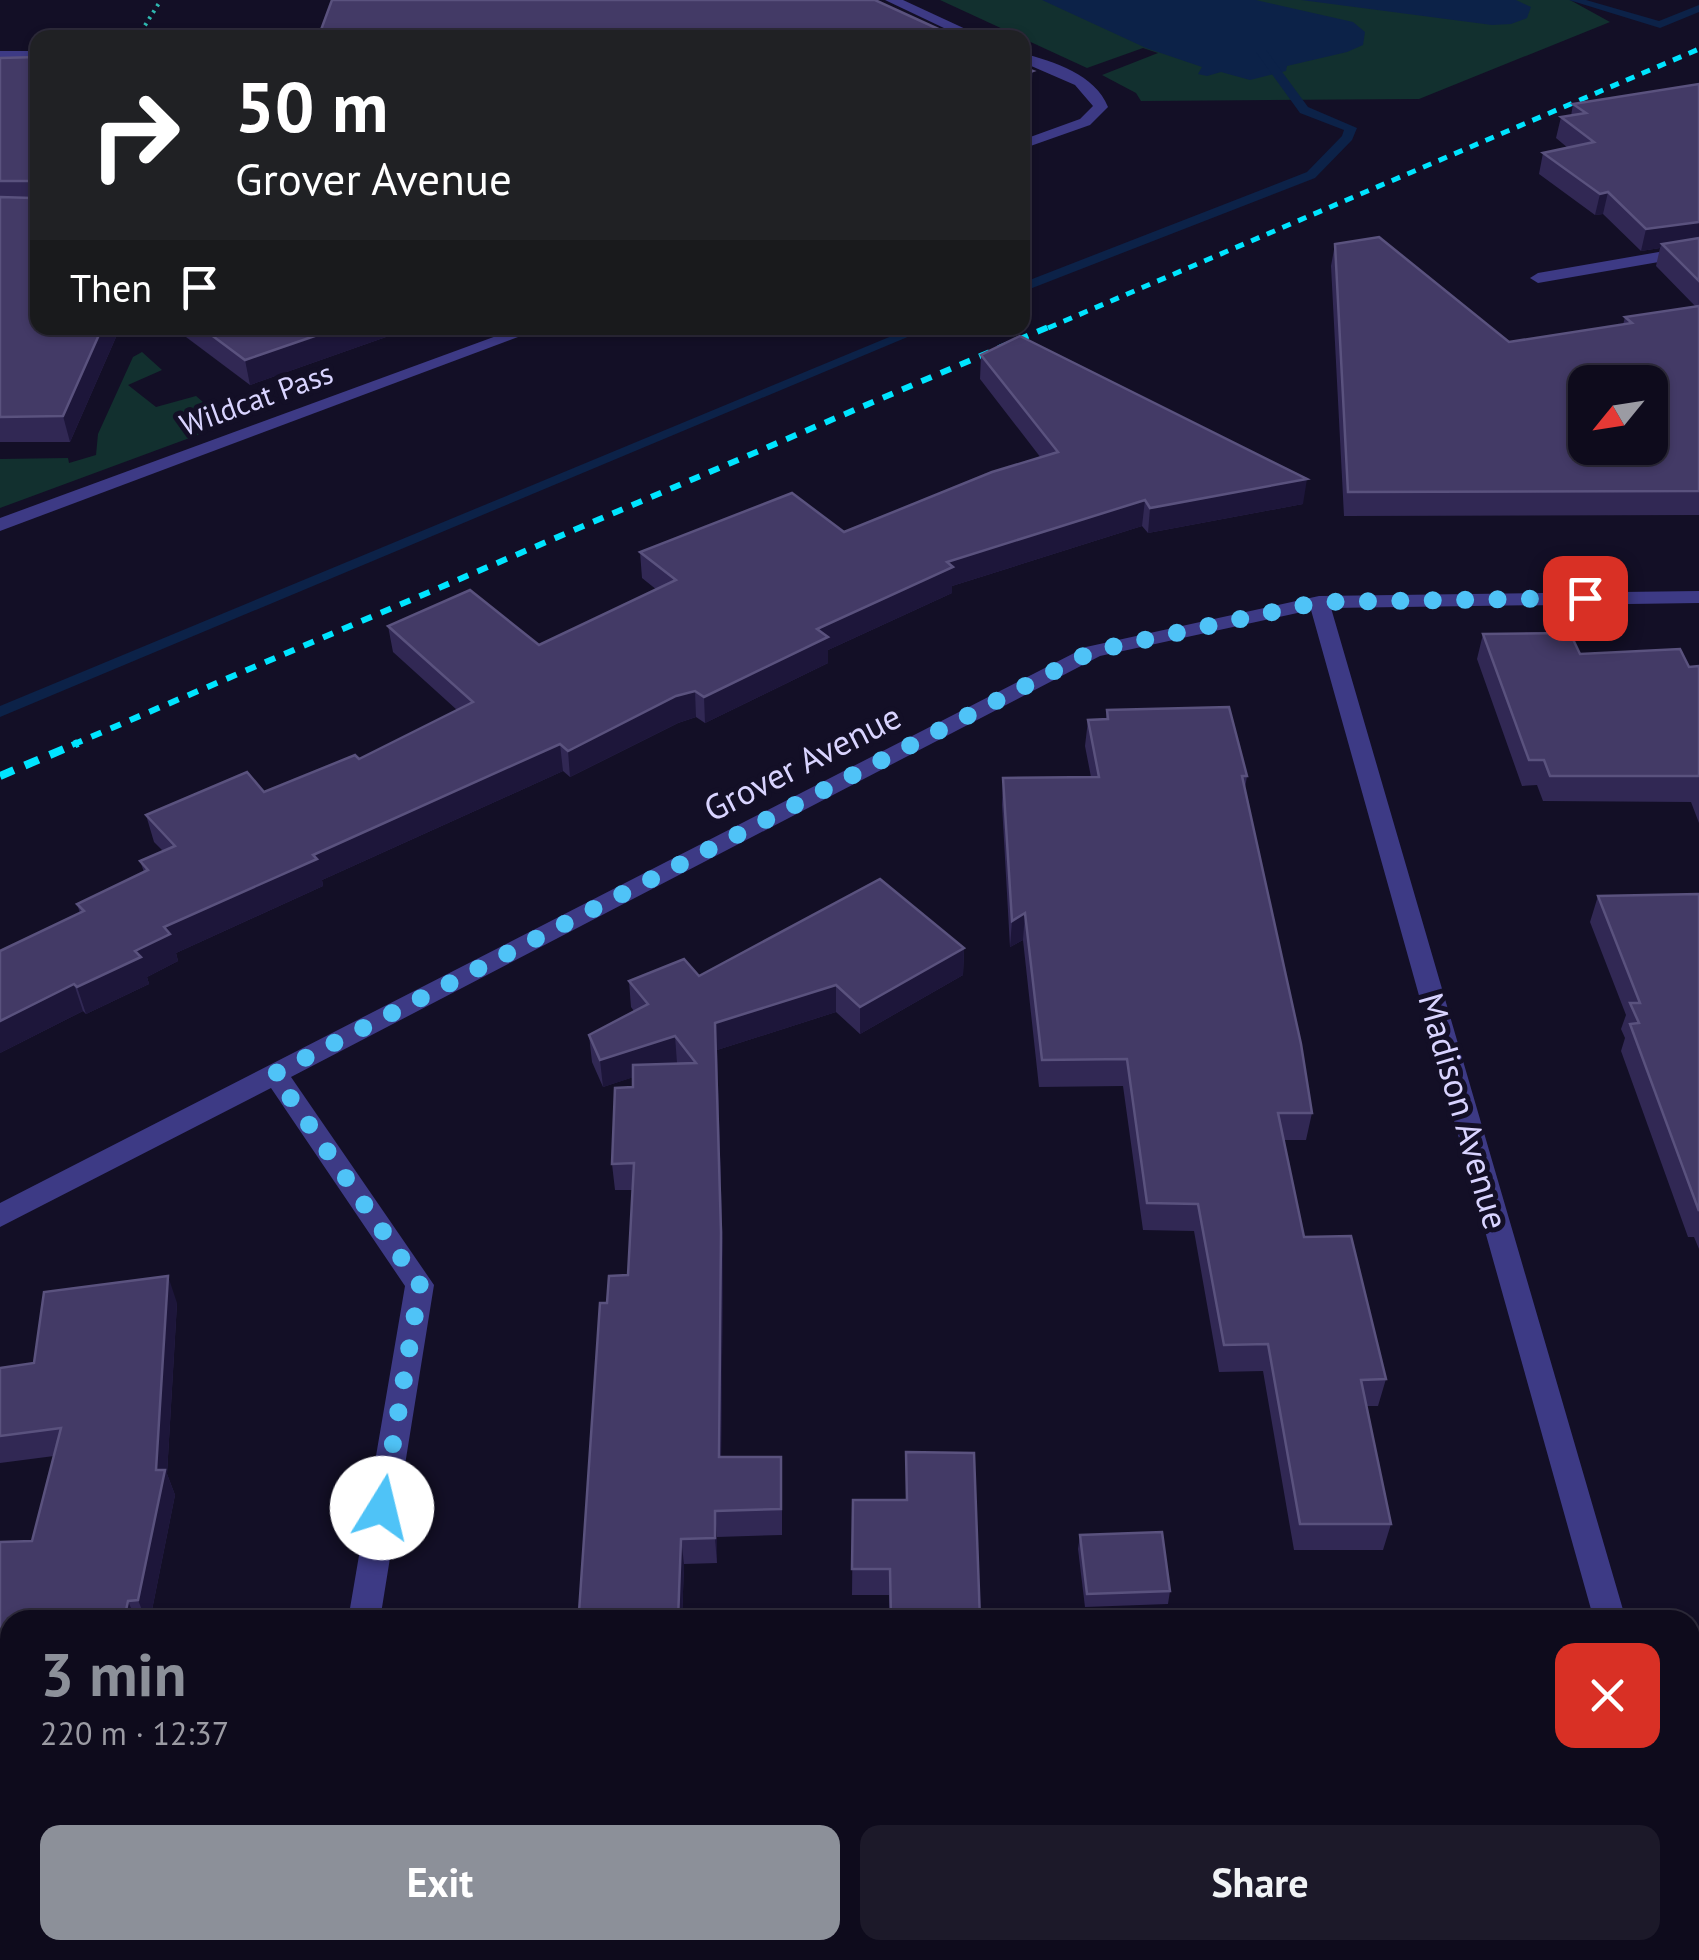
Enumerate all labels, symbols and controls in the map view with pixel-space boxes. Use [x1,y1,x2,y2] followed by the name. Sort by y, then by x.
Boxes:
[235,61,388,151] text: 50 m
[70,70,200,200] icon: right
[235,149,512,207] text: Grover Avenue
[172,260,227,315] icon: arrive
[70,263,152,312] text: Then
[174,352,338,444] street label: Wildcat Pass
[1568,365,1668,465] north arrow
[1568,365,1668,465] map controls
[1543,556,1628,641] pin
[1558,571,1613,626] icon: arrive
[696,693,908,831] street label: Grover Avenue
[1408,988,1520,1234] street label: Madison Avenue
[330,1456,434,1560] position arrow
[40,1635,186,1713] text: 3 min
[1555,1643,1660,1748] button: close
[40,1712,229,1754] text: 220 m · 12:37
[40,1825,840,1940] button: Exit
[860,1825,1660,1940] button: Share

